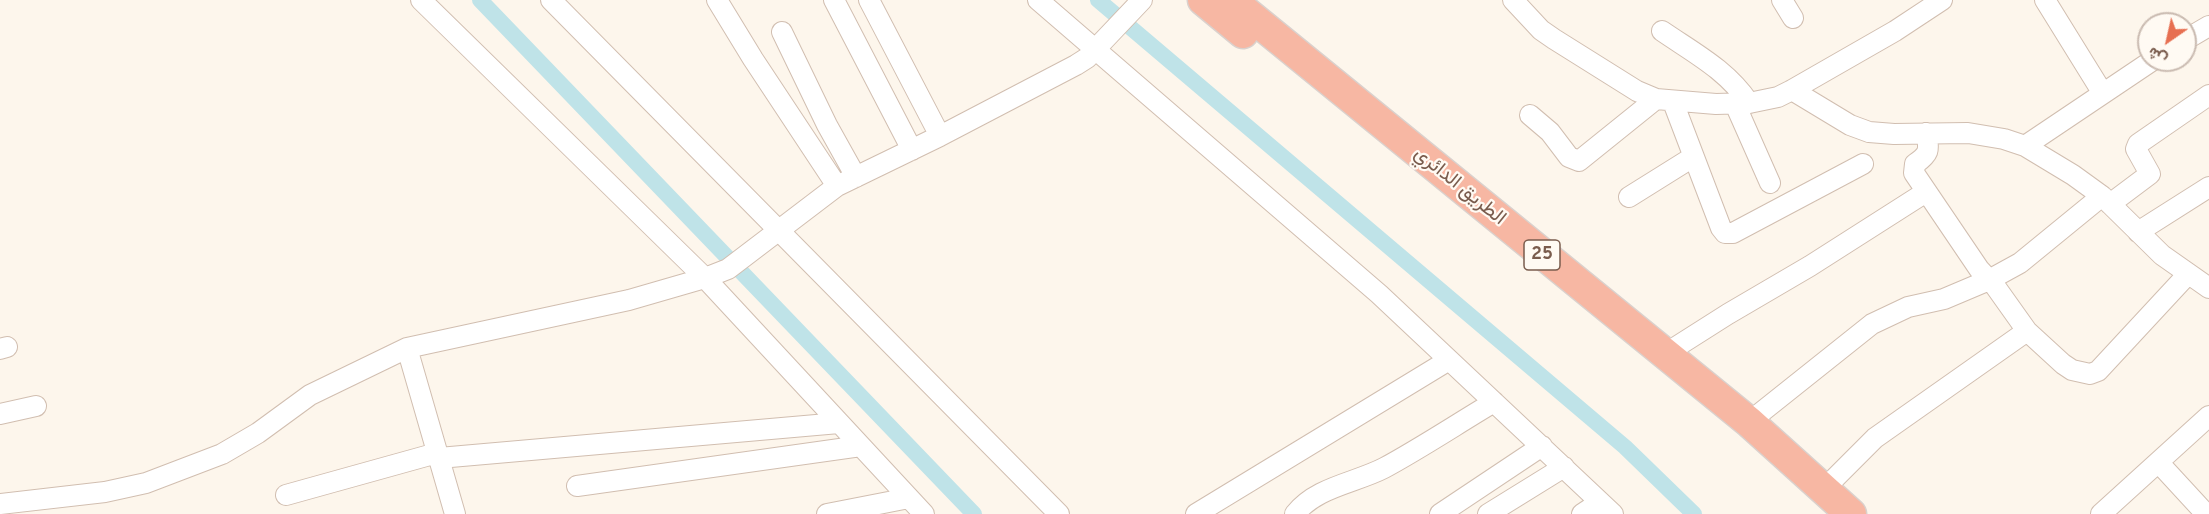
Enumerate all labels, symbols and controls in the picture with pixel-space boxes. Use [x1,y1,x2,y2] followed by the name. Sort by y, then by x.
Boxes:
[2137,12,2197,72] north arrow
[2144,42,2172,69] text: ش
[1408,143,1510,231] street label: الطريق الدائري
[1524,240,1560,270] road number: 25

